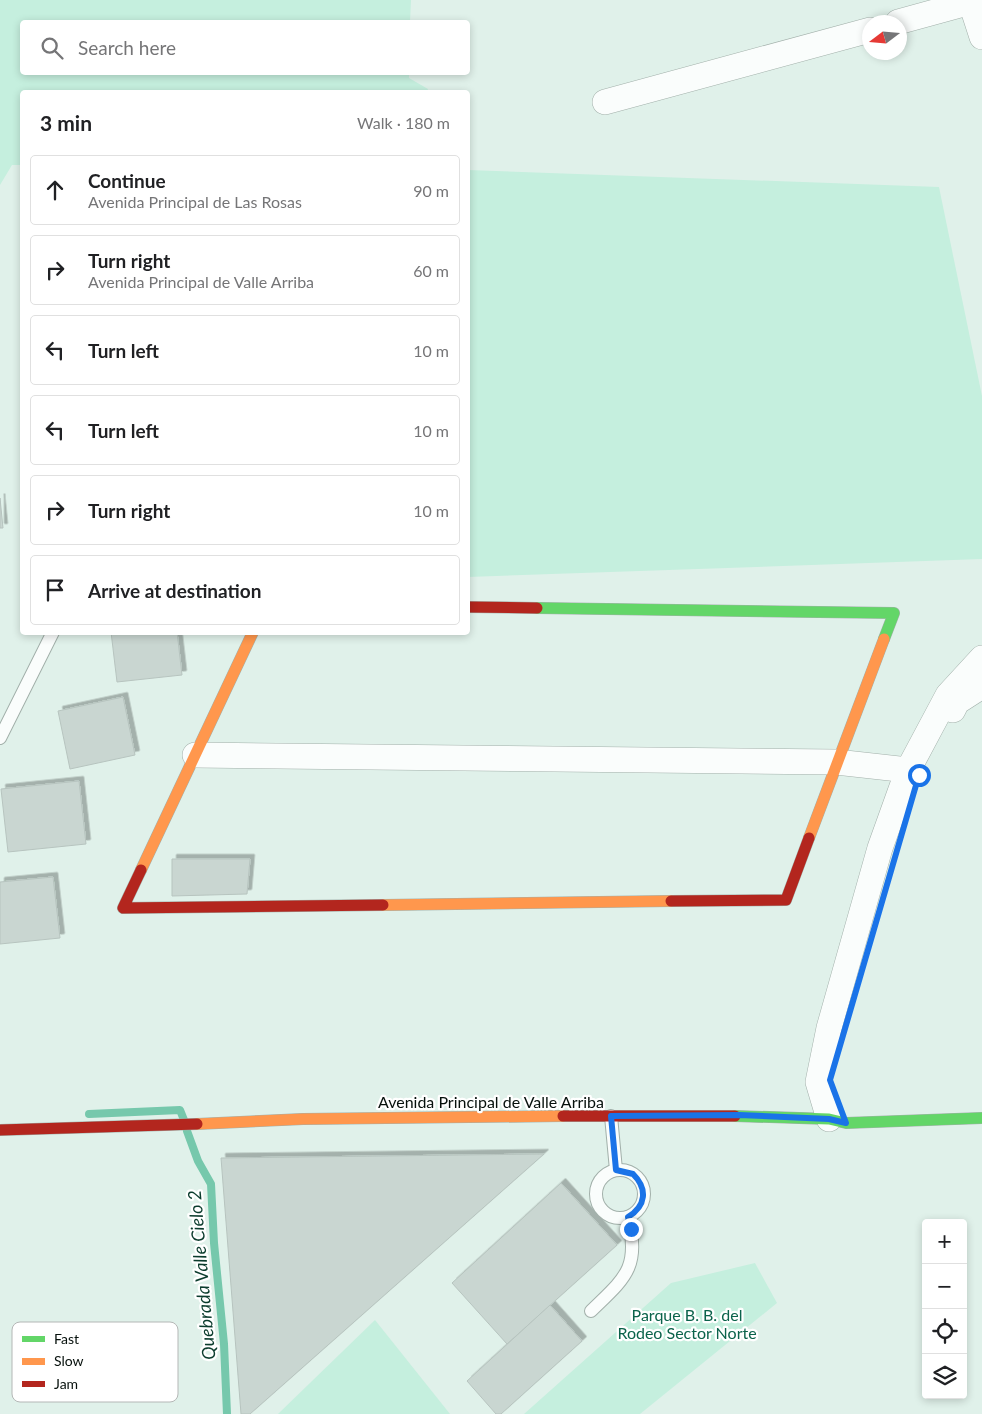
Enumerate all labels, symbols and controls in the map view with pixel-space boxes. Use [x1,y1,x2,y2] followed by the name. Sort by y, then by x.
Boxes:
[862,15,907,60] north arrow
[20,20,470,75] search box
[38,34,66,62] icon: search
[78,36,176,59] text: Search here
[40,110,92,135] text: 3 min
[357,113,450,132] text: Walk · 180 m
[88,169,166,192] text: Continue
[41,176,69,204] icon: ahead
[413,181,449,200] text: 90 m
[88,192,302,211] text: Avenida Principal de Las Rosas
[88,249,170,272] text: Turn right
[41,256,69,284] icon: right
[413,261,449,280] text: 60 m
[88,272,314,291] text: Avenida Principal de Valle Arriba
[41,336,69,364] icon: left
[88,339,159,362] text: Turn left
[413,341,449,360] text: 10 m
[41,416,69,444] icon: left
[88,419,159,442] text: Turn left
[413,421,449,440] text: 10 m
[41,496,69,524] icon: right
[88,499,170,522] text: Turn right
[413,501,449,520] text: 10 m
[41,576,69,604] icon: arrive
[88,579,261,602] text: Arrive at destination
[908,764,931,787] route start
[378,1092,604,1111] street label: Avenida Principal de Valle Arriba
[183,1189,219,1361] water label: Quebrada Valle Cielo 2
[620,1218,643,1241] route end
[922,1219,967,1399] map controls
[922,1219,967,1264] button: +
[922,1264,967,1309] button: −
[617,1305,757,1342] park label: Parque B. B. del Rodeo Sector Norte
[922,1309,967,1354] button: locate
[12,1322,178,1402] legend
[54,1330,79,1347] text: Fast
[54,1352,84,1369] text: Slow
[922,1354,967,1399] button: layers
[54,1375,78,1392] text: Jam

